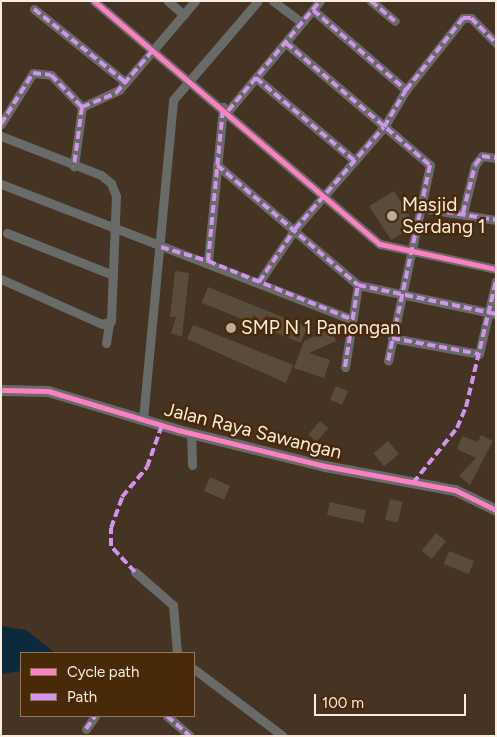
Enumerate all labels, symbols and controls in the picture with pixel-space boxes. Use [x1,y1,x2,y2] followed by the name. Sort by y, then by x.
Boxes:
[402,194,486,238] place label: Masjid Serdang 1
[386,210,398,222] marker: Masjid Serdang 1
[241,317,401,339] place label: SMP N 1 Panongan
[225,322,237,334] marker: SMP N 1 Panongan
[162,398,344,464] street label: Jalan Raya Sawangan
[20,652,195,717] legend
[67,663,139,681] text: Cycle path
[317,684,470,716] scale bar
[67,688,97,706] text: Path
[322,694,364,712] text: 100 m

